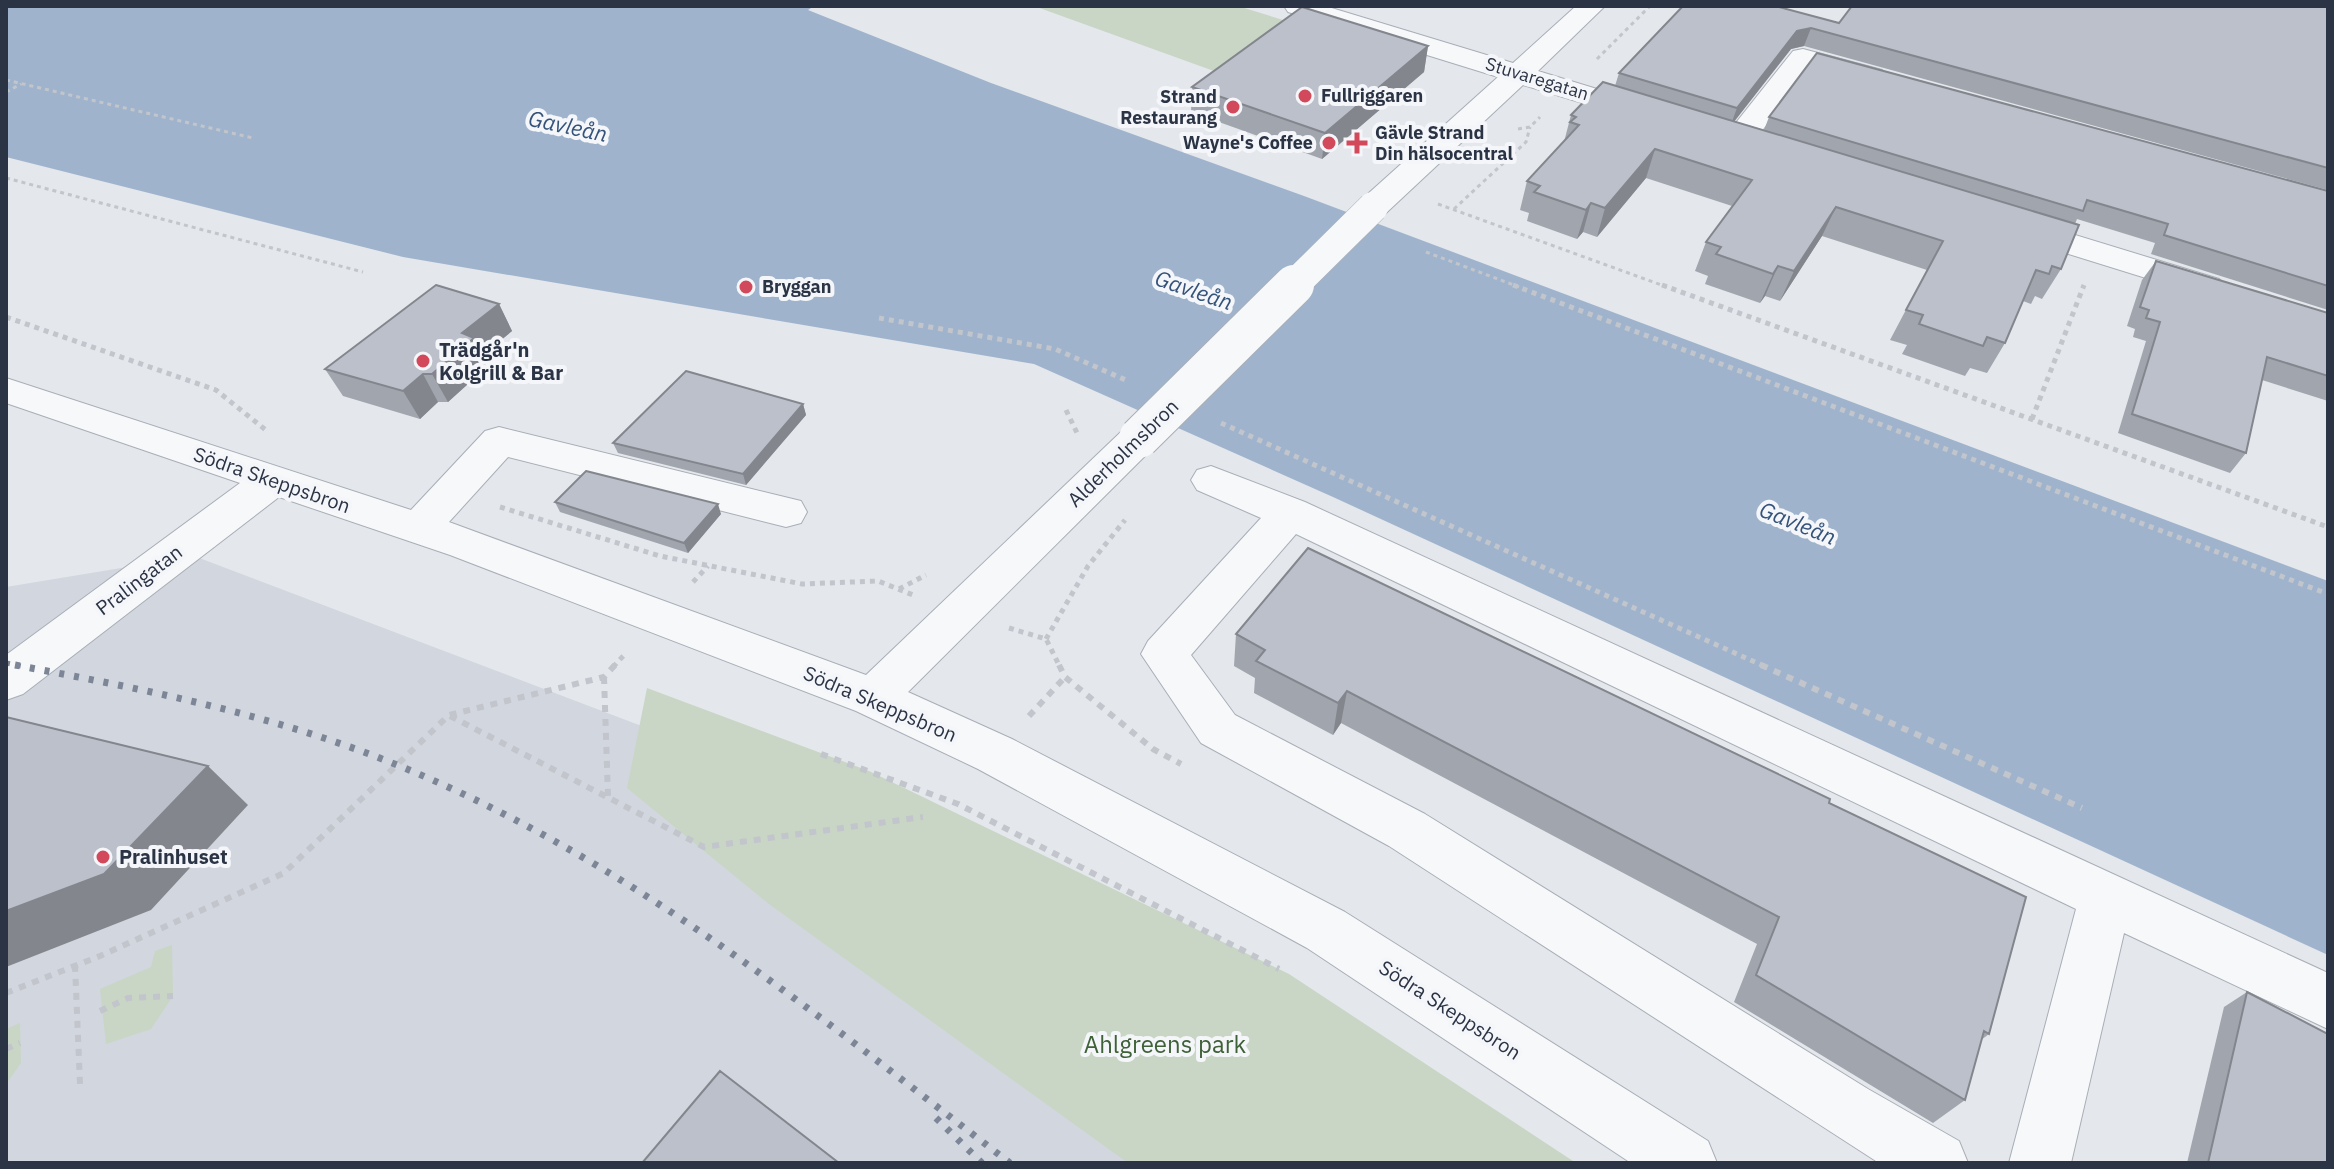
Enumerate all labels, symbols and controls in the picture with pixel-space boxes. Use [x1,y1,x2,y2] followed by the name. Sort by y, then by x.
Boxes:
[1483,52,1592,105] street label: Stuvaregatan
[1321,84,1423,107] place label: Fullriggaren
[1120,85,1217,129] place label: Strand Restaurang
[1296,87,1314,105] marker: Fullriggaren
[1224,98,1242,116] marker: Strand Restaurang
[526,103,610,148] water label: Gavleån
[1375,121,1514,165] place label: Gävle Strand Din hälsocentral
[1183,131,1313,154] place label: Wayne's Coffee
[1346,132,1368,154] marker: Gävle Strand Din hälsocentral
[1320,134,1338,152] marker: Wayne's Coffee
[1152,263,1237,316] water label: Gavleån
[762,275,832,298] place label: Bryggan
[737,278,755,296] marker: Bryggan
[439,336,563,386] place label: Trädgår'n Kolgrill & Bar
[414,352,432,370] marker: Trädgår'n Kolgrill & Bar
[1061,393,1184,513] street label: Alderholmsbron
[190,440,354,519] street label: Södra Skeppsbron
[1756,494,1841,551] water label: Gavleån
[90,538,188,621] street label: Pralingatan
[799,659,961,748] street label: Södra Skeppsbron
[119,843,228,870] place label: Pralinhuset
[94,848,112,866] marker: Pralinhuset
[1374,954,1526,1066] street label: Södra Skeppsbron
[1084,1028,1247,1060] park label: Ahlgreens park

